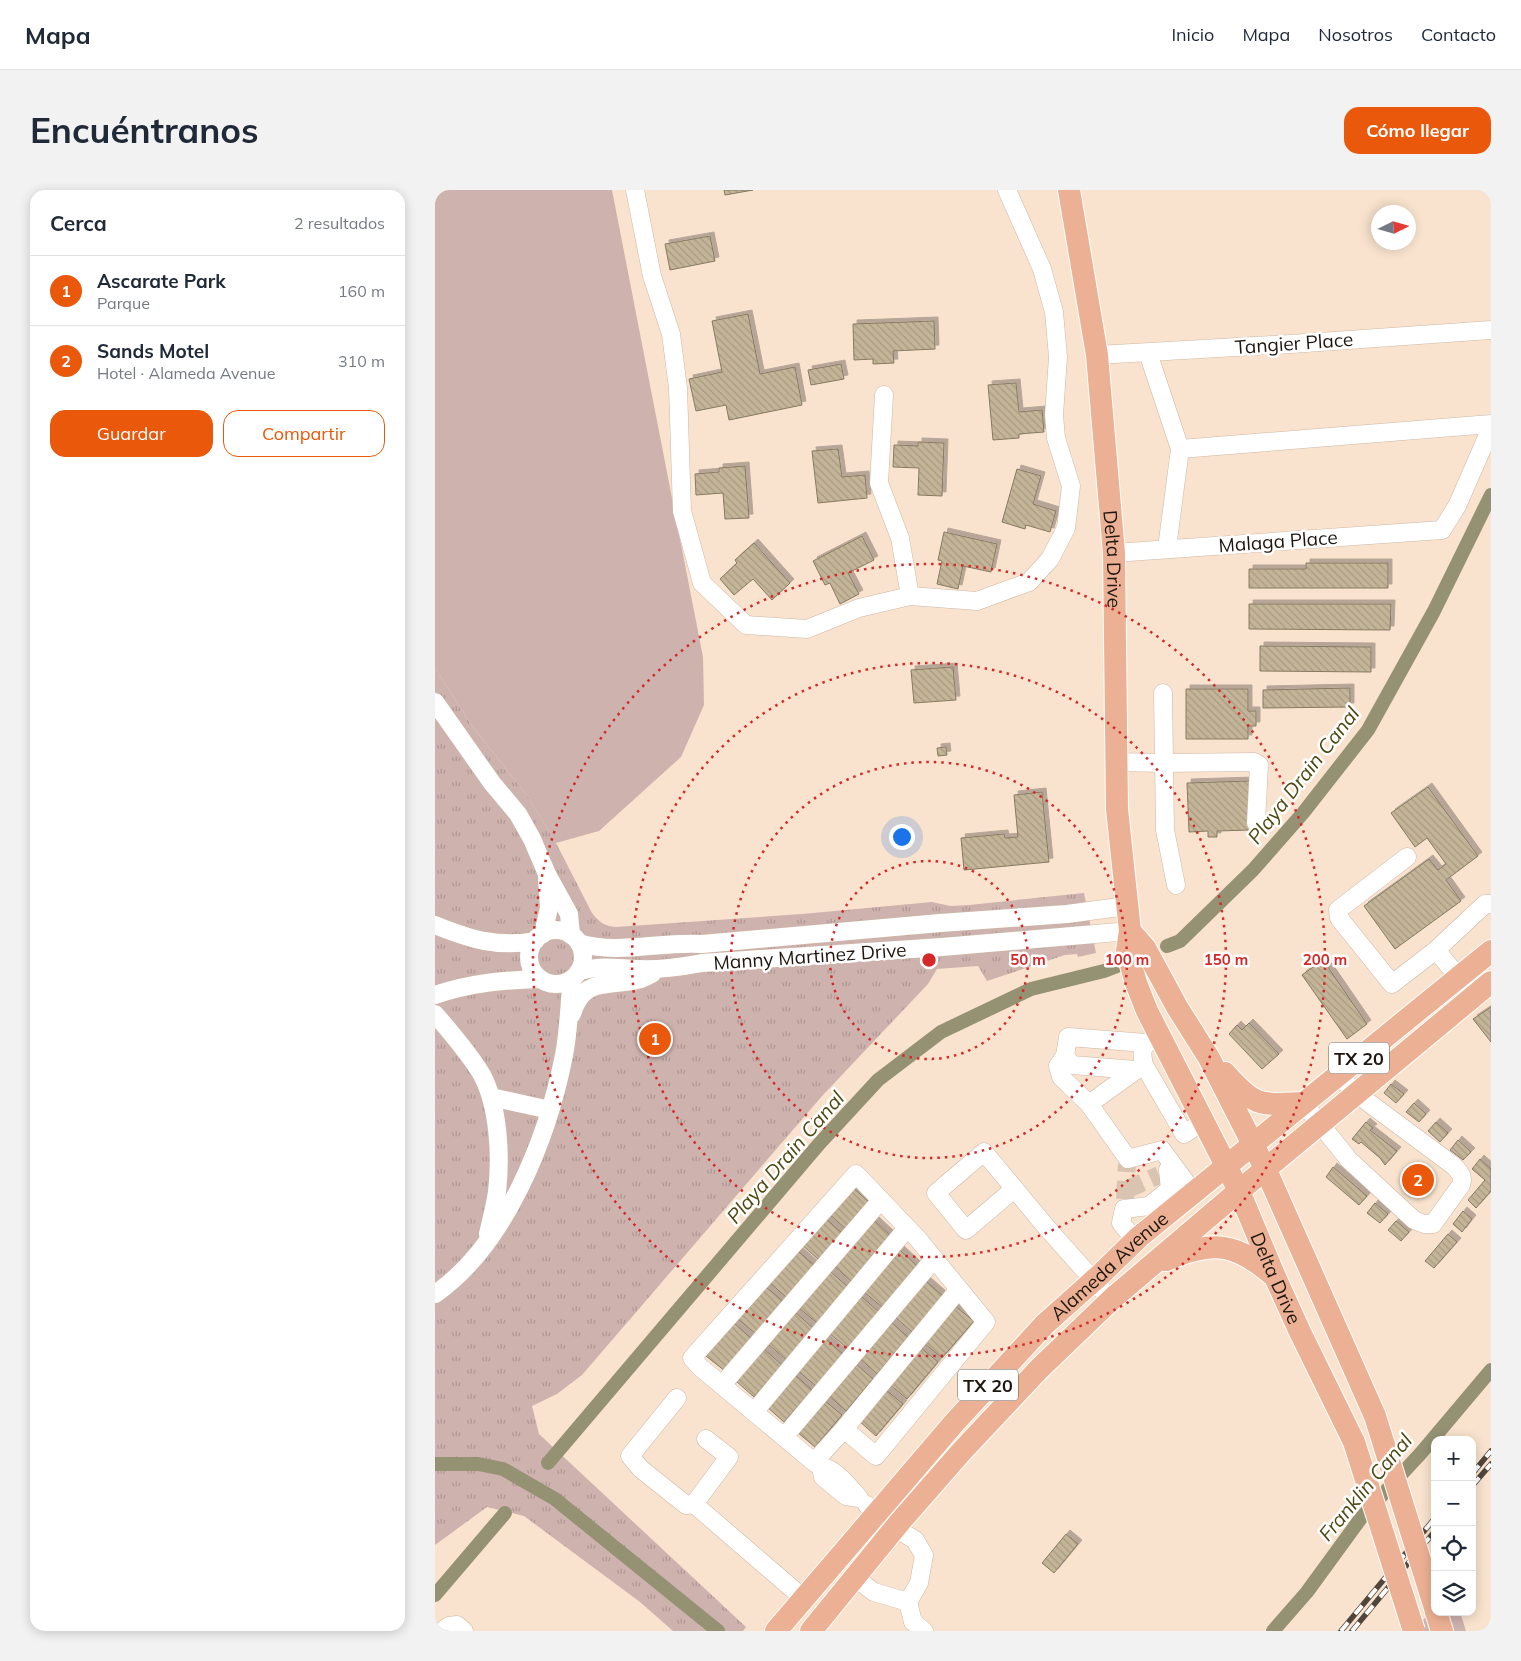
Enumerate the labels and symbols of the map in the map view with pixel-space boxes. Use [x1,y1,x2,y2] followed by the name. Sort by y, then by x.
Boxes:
[1371,205,1416,250] north arrow
[1234,327,1354,359] street label: Tangier Place
[1098,509,1127,608] street label: Delta Drive
[1218,525,1338,557] street label: Malaga Place
[1242,701,1364,848] water label: Playa Drain Canal
[889,824,915,850] your location
[713,937,907,975] street label: Manny Martinez Drive
[1010,950,1046,969] text: 50 m
[1105,950,1149,969] text: 100 m
[1204,950,1248,969] text: 150 m
[1303,950,1347,969] text: 200 m
[920,951,938,969] centre of rings
[639,1020,671,1058] pin: 1
[1329,1042,1389,1074] road number: TX 20
[721,1086,849,1228] water label: Playa Drain Canal
[1402,1161,1434,1199] pin: 2
[1045,1206,1173,1325] street label: Alameda Avenue
[1245,1228,1307,1328] street label: Delta Drive
[958,1370,1018,1400] road number: TX 20
[1313,1428,1417,1546] water label: Franklin Canal

